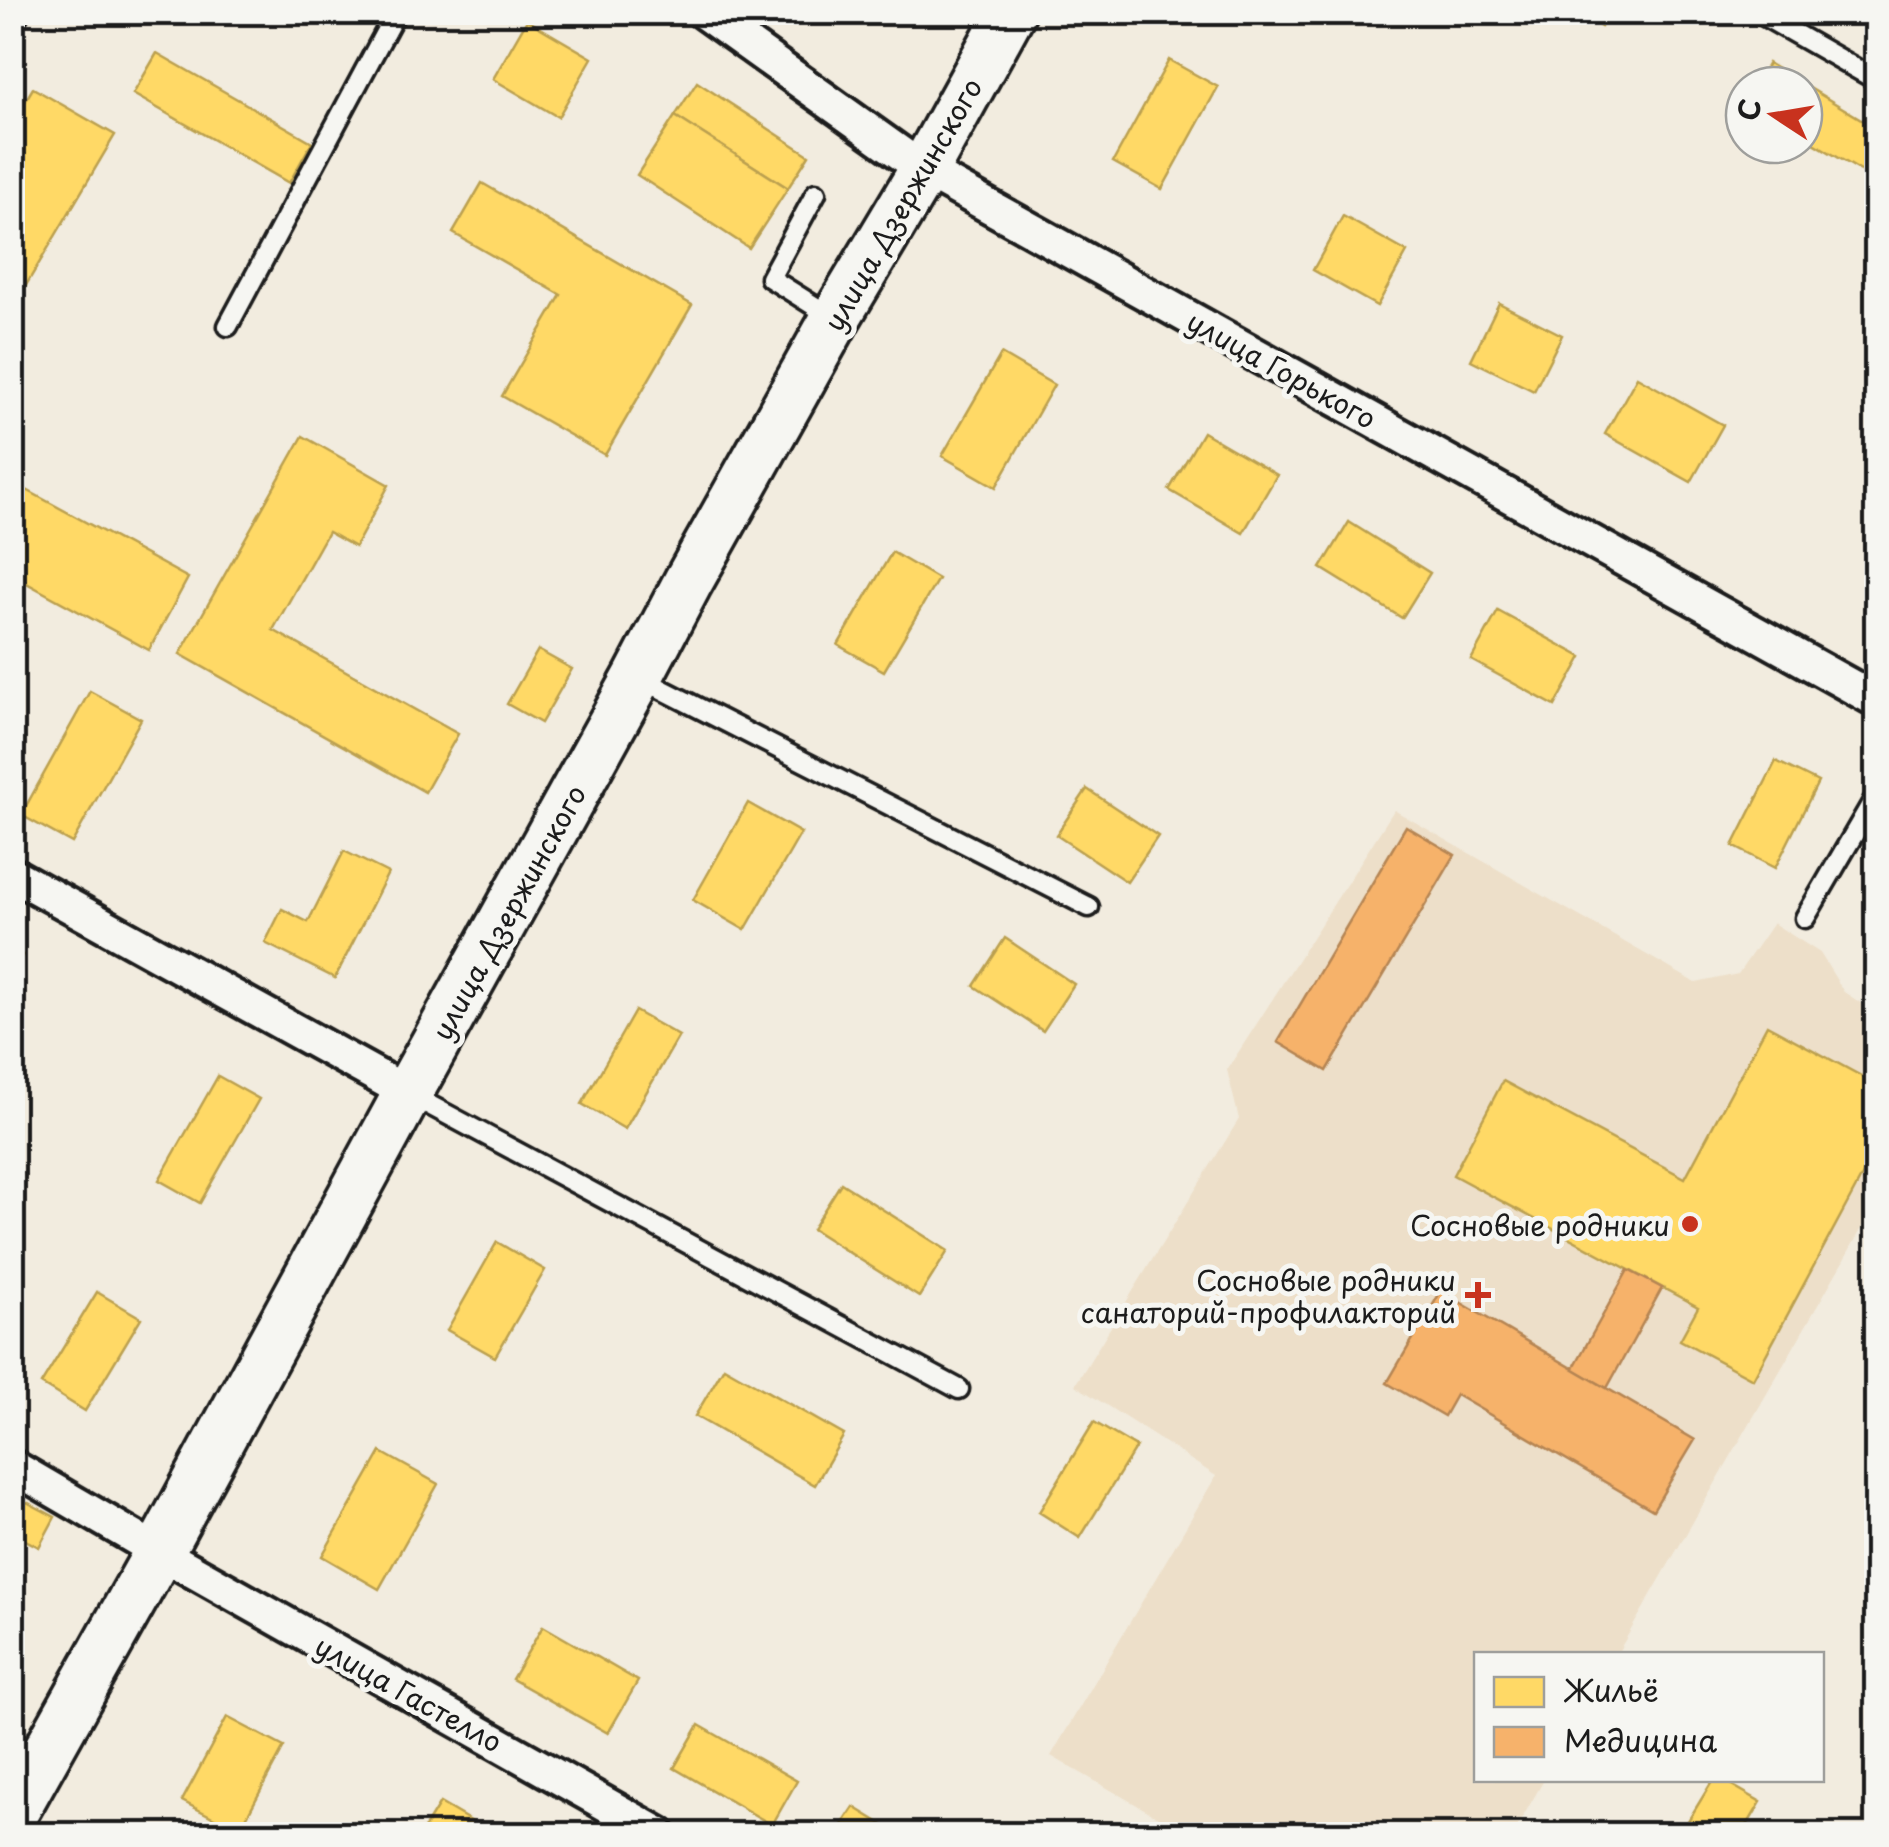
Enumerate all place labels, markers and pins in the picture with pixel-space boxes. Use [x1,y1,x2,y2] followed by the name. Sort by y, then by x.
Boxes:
[1410,1203,1670,1246] place label: Сосновые родники
[1679,1213,1701,1235] marker: Сосновые родники
[1081,1258,1456,1333] place label: Сосновые родники санаторий-профилакторий
[1465,1282,1491,1308] marker: Сосновые родники санаторий-профилакторий

